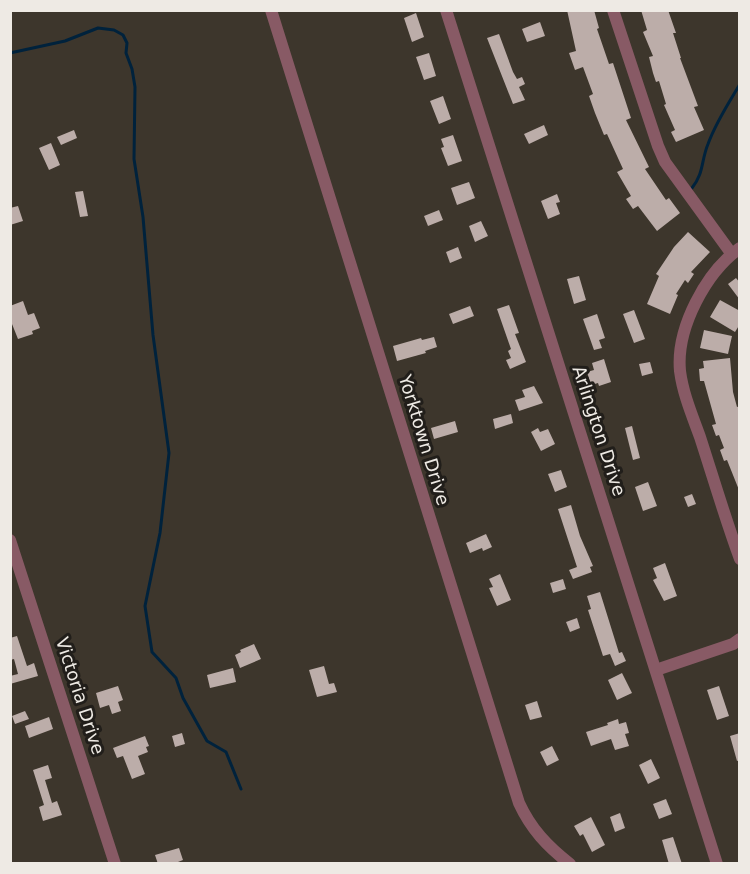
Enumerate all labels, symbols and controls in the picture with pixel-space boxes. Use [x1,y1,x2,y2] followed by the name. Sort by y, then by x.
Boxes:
[569,363,630,499] street label: Arlington Drive
[394,371,454,508] street label: Yorktown Drive
[52,635,109,757] street label: Victoria Drive

